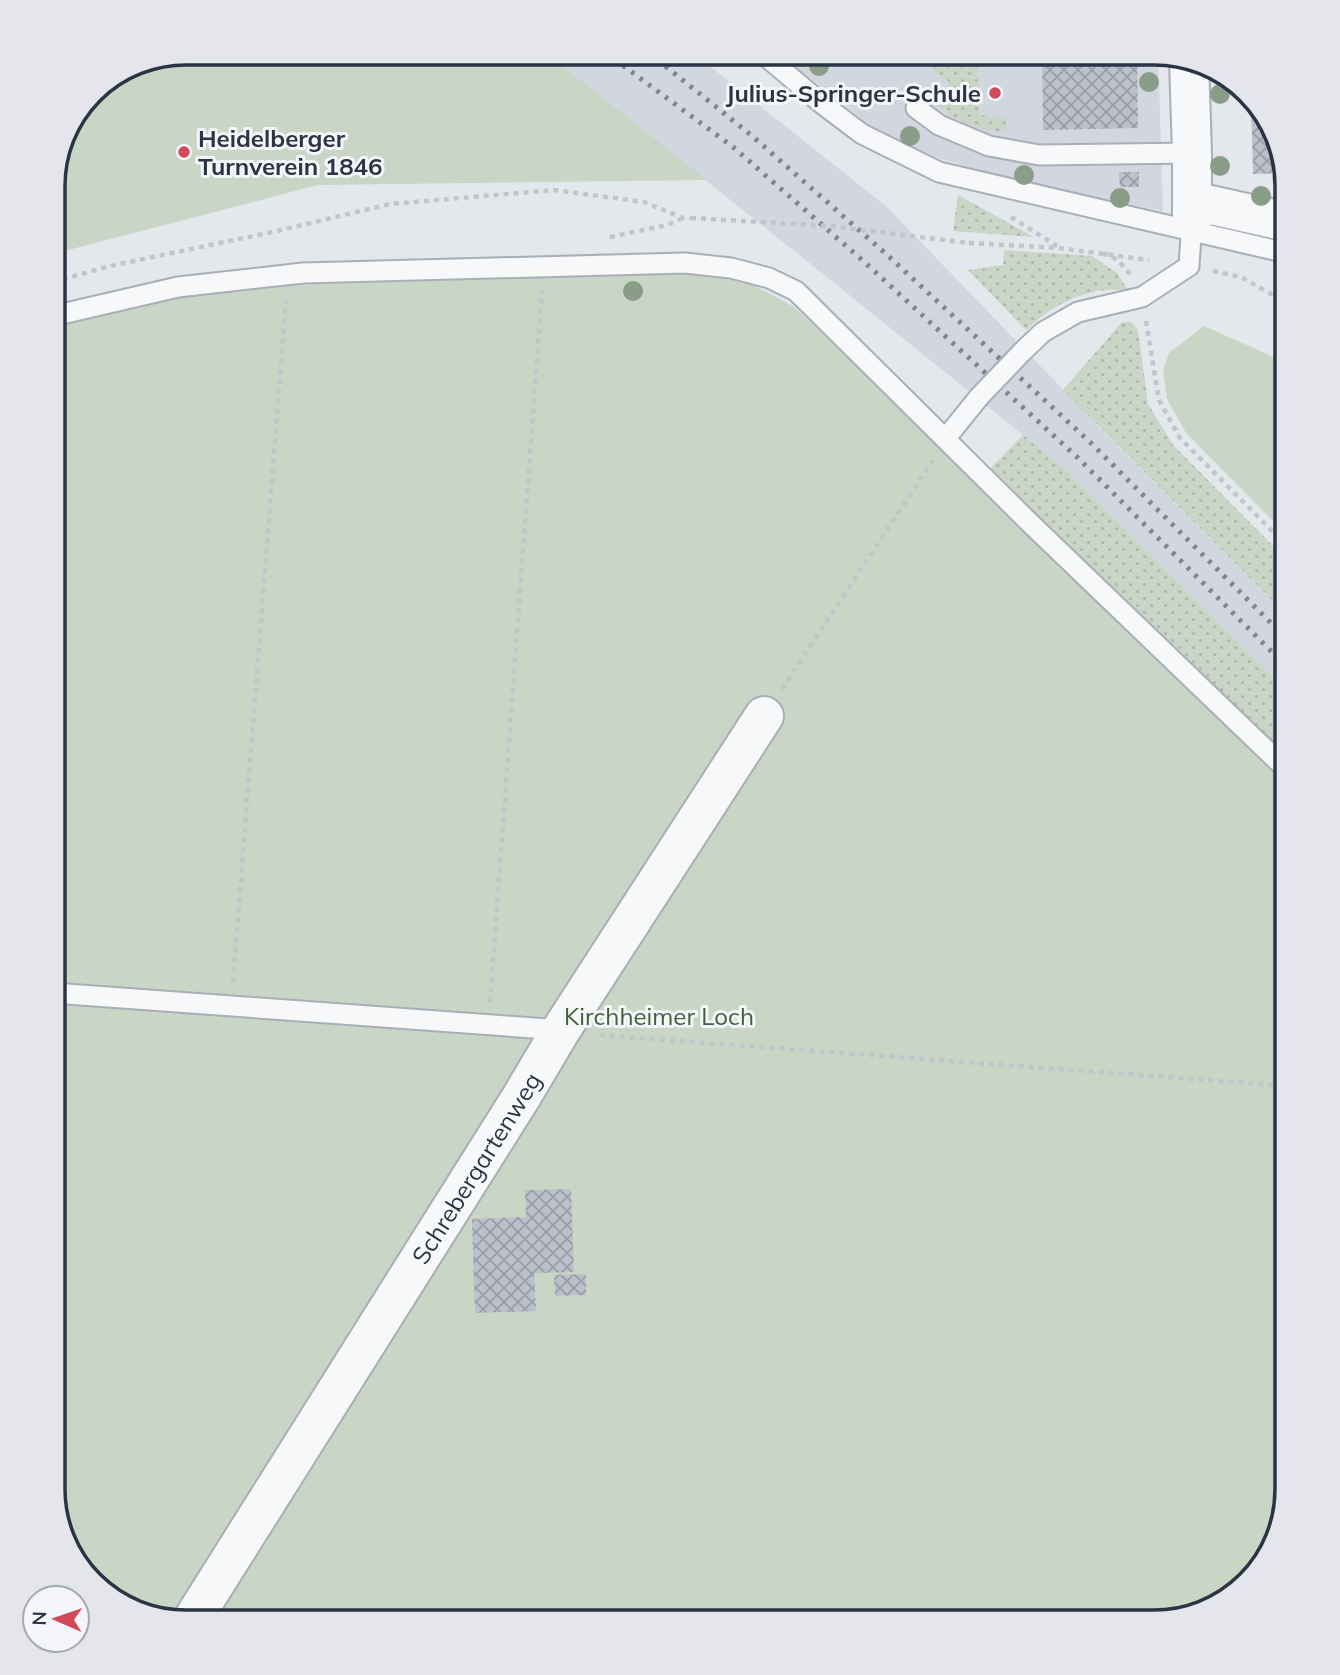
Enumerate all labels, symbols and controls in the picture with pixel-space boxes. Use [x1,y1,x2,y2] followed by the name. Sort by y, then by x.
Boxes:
[726,78,981,108] place label: Julius-Springer-Schule
[987,85,1003,101] marker: Julius-Springer-Schule
[198,123,382,181] place label: Heidelberger Turnverein 1846
[176,144,192,160] marker: Heidelberger Turnverein 1846
[564,1001,754,1031] park label: Kirchheimer Loch
[405,1067,547,1270] street label: Schrebergartenweg
[21,1584,91,1654] north arrow
[27,1611,51,1626] text: N

